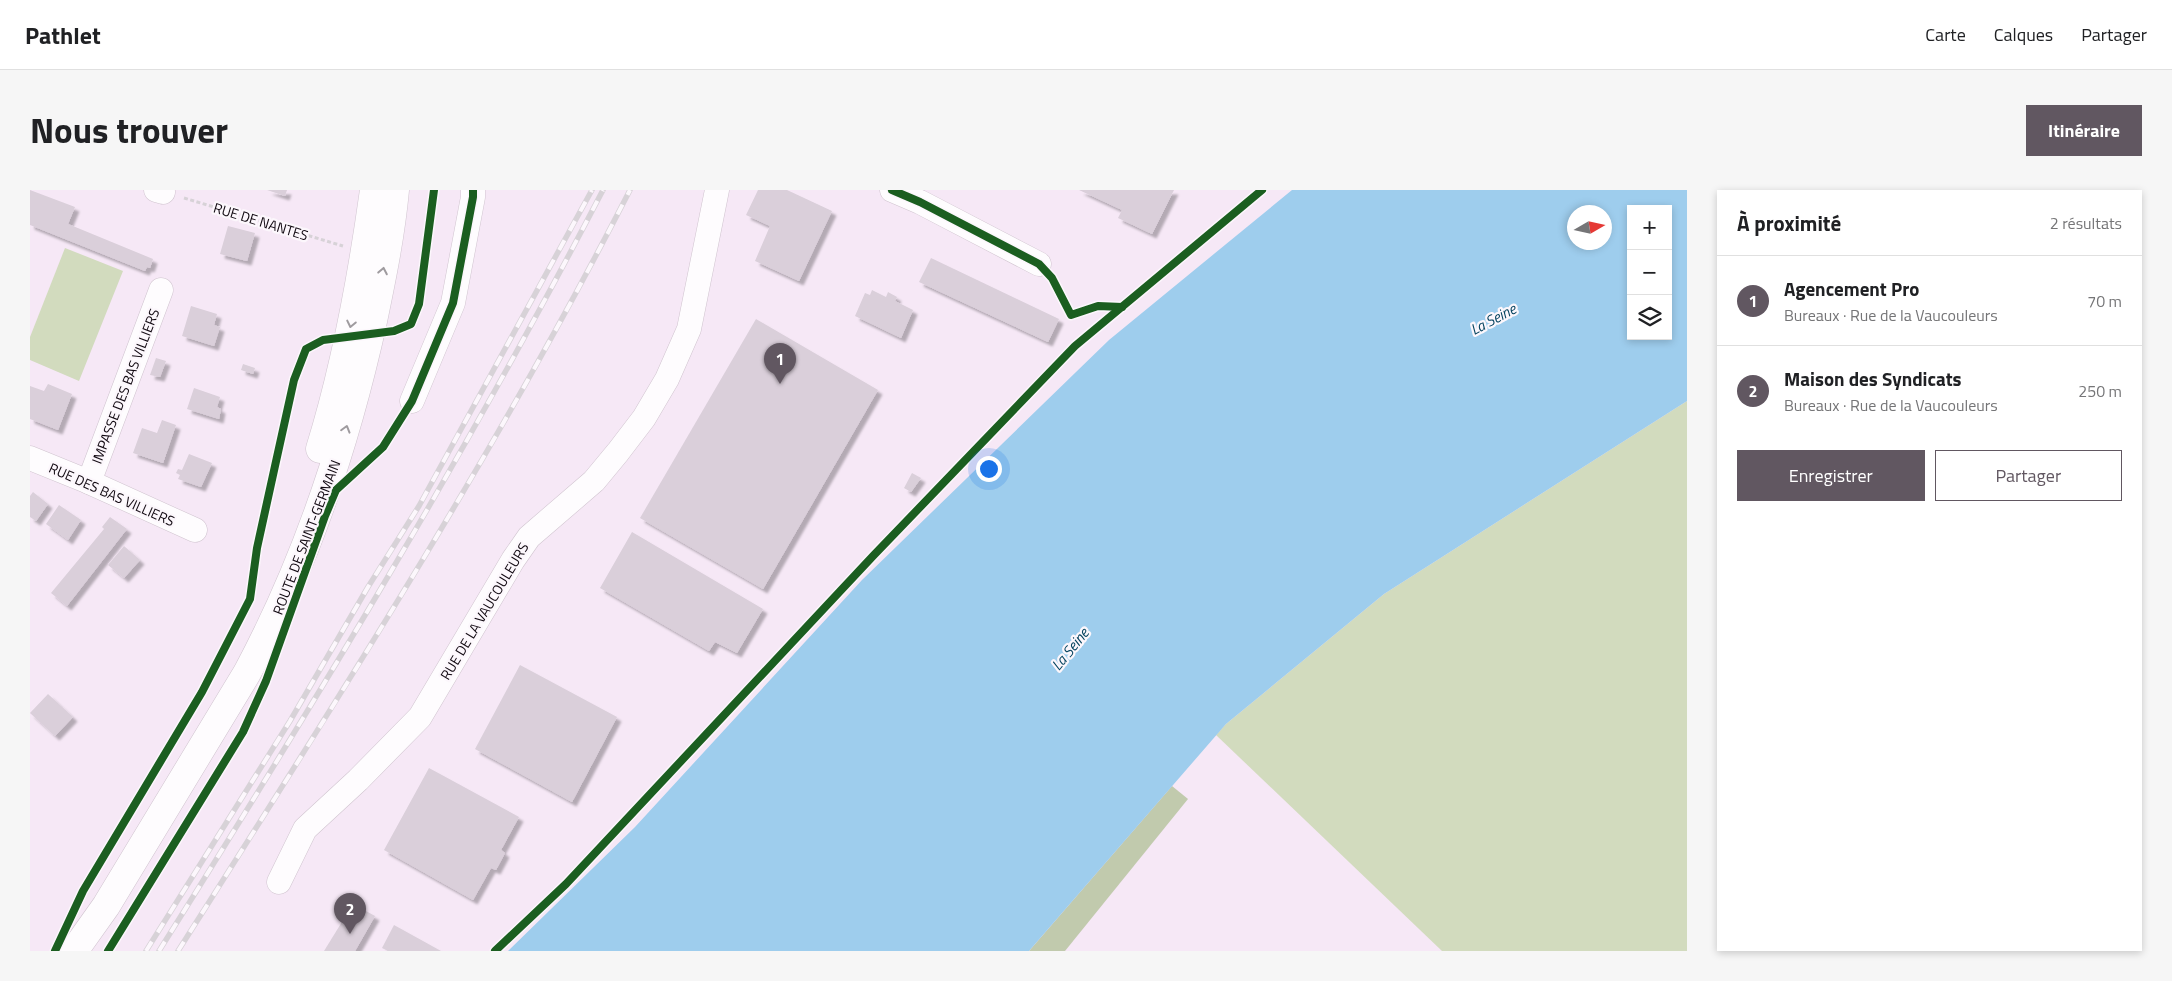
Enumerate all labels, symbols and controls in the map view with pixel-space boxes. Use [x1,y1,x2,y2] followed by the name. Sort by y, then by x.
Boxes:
[25,17,101,53] text: Pathlet
[1925,21,1966,48] text: Carte
[1994,21,2053,48] text: Calques
[2081,21,2147,48] text: Partager
[30,103,228,157] text: Nous trouver
[2026,105,2142,156] button: Itinéraire
[211,197,311,245] street label: RUE DE NANTES
[1567,205,1612,250] north arrow
[1627,205,1672,340] map controls
[1627,205,1672,250] button: +
[1737,207,1841,239] text: À proximité
[2050,211,2122,235] text: 2 résultats
[1627,250,1672,295] button: −
[377,267,387,276] one-way arrow
[1784,274,1919,303] text: Agencement Pro
[1749,289,1757,313] text: 1
[2087,289,2122,313] text: 70 m
[1627,295,1672,340] button: layers
[1466,297,1521,341] water label: La Seine
[1784,303,1998,327] text: Bureaux · Rue de la Vaucouleurs
[86,305,164,467] street label: IMPASSE DES BAS VILLIERS
[346,320,357,329] one-way arrow
[764,343,796,384] pin: 1
[1784,364,1962,393] text: Maison des Syndicats
[1749,379,1757,403] text: 2
[2078,379,2122,403] text: 250 m
[1784,393,1998,417] text: Bureaux · Rue de la Vaucouleurs
[340,426,350,434] one-way arrow
[1737,450,1925,501] button: Enregistrer
[1935,450,2122,501] button: Partager
[976,456,1002,482] your location
[46,457,178,531] street label: RUE DES BAS VILLIERS
[267,457,345,617] street label: ROUTE DE SAINT-GERMAIN
[435,538,533,684] street label: RUE DE LA VAUCOULEURS
[1046,622,1095,675] water label: La Seine
[334,893,366,934] pin: 2

